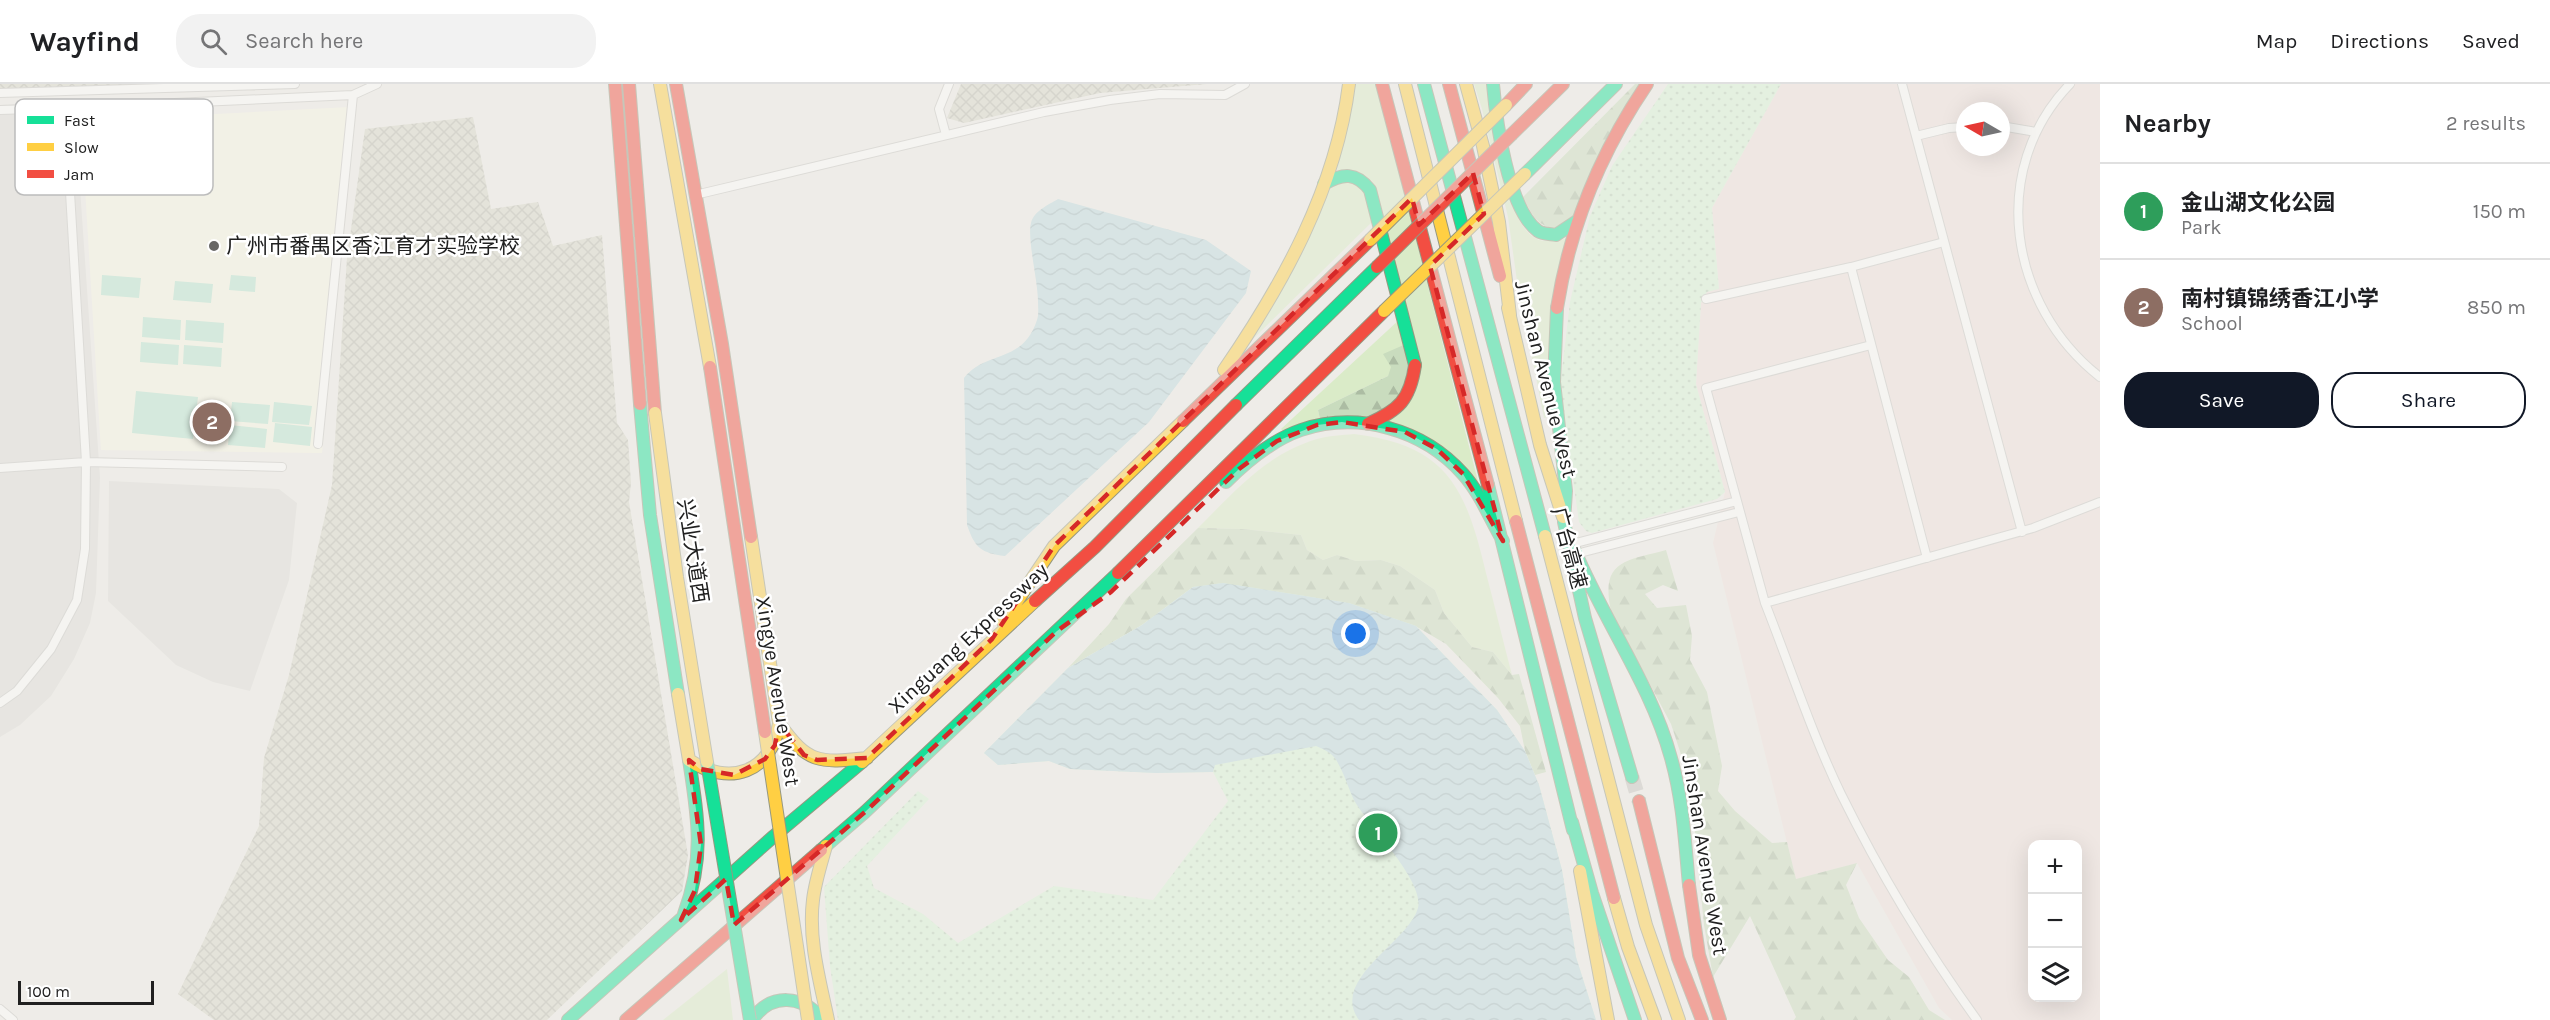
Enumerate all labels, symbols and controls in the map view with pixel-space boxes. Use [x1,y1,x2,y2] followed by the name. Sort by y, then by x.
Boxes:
[176,14,596,68] search box
[30,25,140,58] text: Wayfind
[197,25,230,58] icon: search
[245,28,363,54] text: Search here
[2256,29,2297,53] text: Map
[2330,29,2429,53] text: Directions
[2462,29,2520,53] text: Saved
[15,99,213,195] legend
[1956,102,2010,156] north arrow
[2124,108,2211,139] text: Nearby
[64,111,95,130] text: Fast
[2446,112,2526,135] text: 2 results
[64,138,99,157] text: Slow
[64,165,94,184] text: Jam
[2181,190,2335,216] text: 金山湖文化公园
[2140,200,2147,223] text: 1
[2473,200,2526,223] text: 150 m
[2181,216,2222,239] text: Park
[226,234,520,258] place label: 广州市番禺区香江育才实验学校
[207,239,221,253] marker: 广州市番禺区香江育才实验学校
[1510,278,1582,480] street label: Jinshan Avenue West
[2181,286,2379,312] text: 南村镇锦绣香江小学
[2137,296,2150,319] text: 2
[2467,296,2526,319] text: 850 m
[2181,312,2243,335] text: School
[2124,372,2319,428] button: Save
[2331,372,2526,428] button: Share
[192,400,232,444] pin: 2
[673,497,713,605] street label: 兴业大道西
[1547,504,1591,592] street label: 广台高速
[883,558,1053,718] street label: Xinguang Expressway
[751,594,805,788] street label: Xingye Avenue West
[1341,619,1370,648] your location
[1677,753,1733,957] street label: Jinshan Avenue West
[1358,810,1398,855] pin: 1
[2028,840,2082,1002] map controls
[2028,840,2082,894] button: +
[2028,894,2082,948] button: −
[2028,948,2082,1002] button: layers
[18,978,154,1006] scale bar
[27,982,70,1001] text: 100 m

